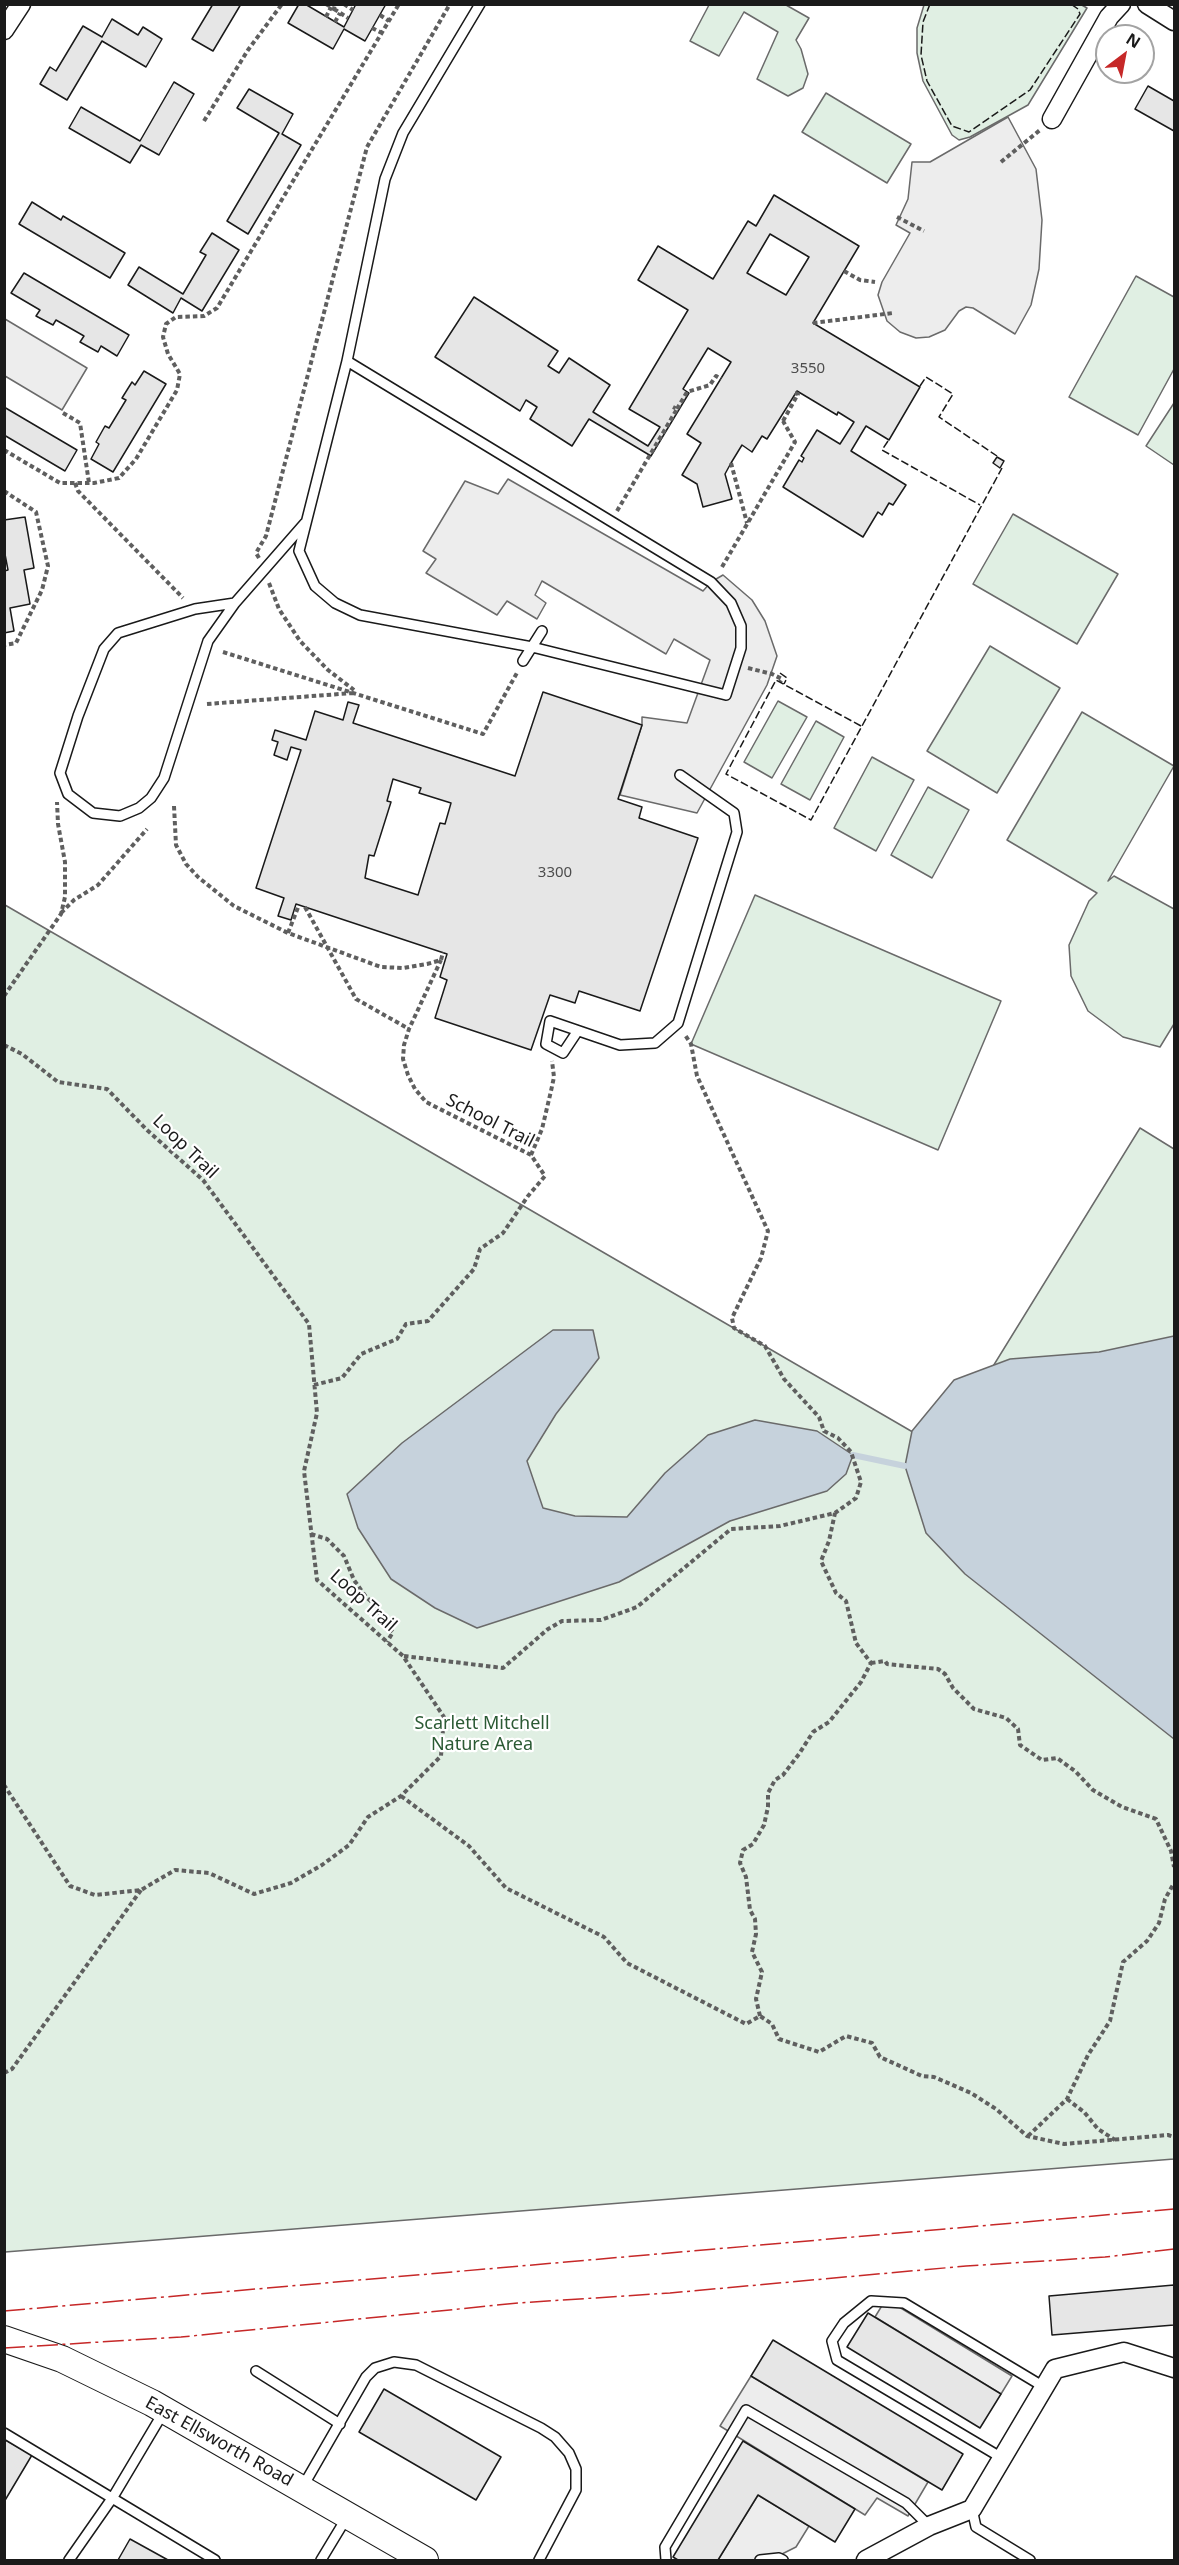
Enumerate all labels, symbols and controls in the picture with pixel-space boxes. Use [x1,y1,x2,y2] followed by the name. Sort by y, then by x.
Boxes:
[1095,24,1155,84] north arrow
[1122,28,1145,53] text: N
[791,360,825,378] house number: 3550
[538,864,572,882] house number: 3300
[442,1090,538,1152] street label: School Trail
[148,1111,222,1183] street label: Loop Trail
[325,1565,401,1637] street label: Loop Trail
[414,1713,550,1756] park label: Scarlett Mitchell Nature Area
[141,2392,297,2492] street label: East Ellsworth Road

